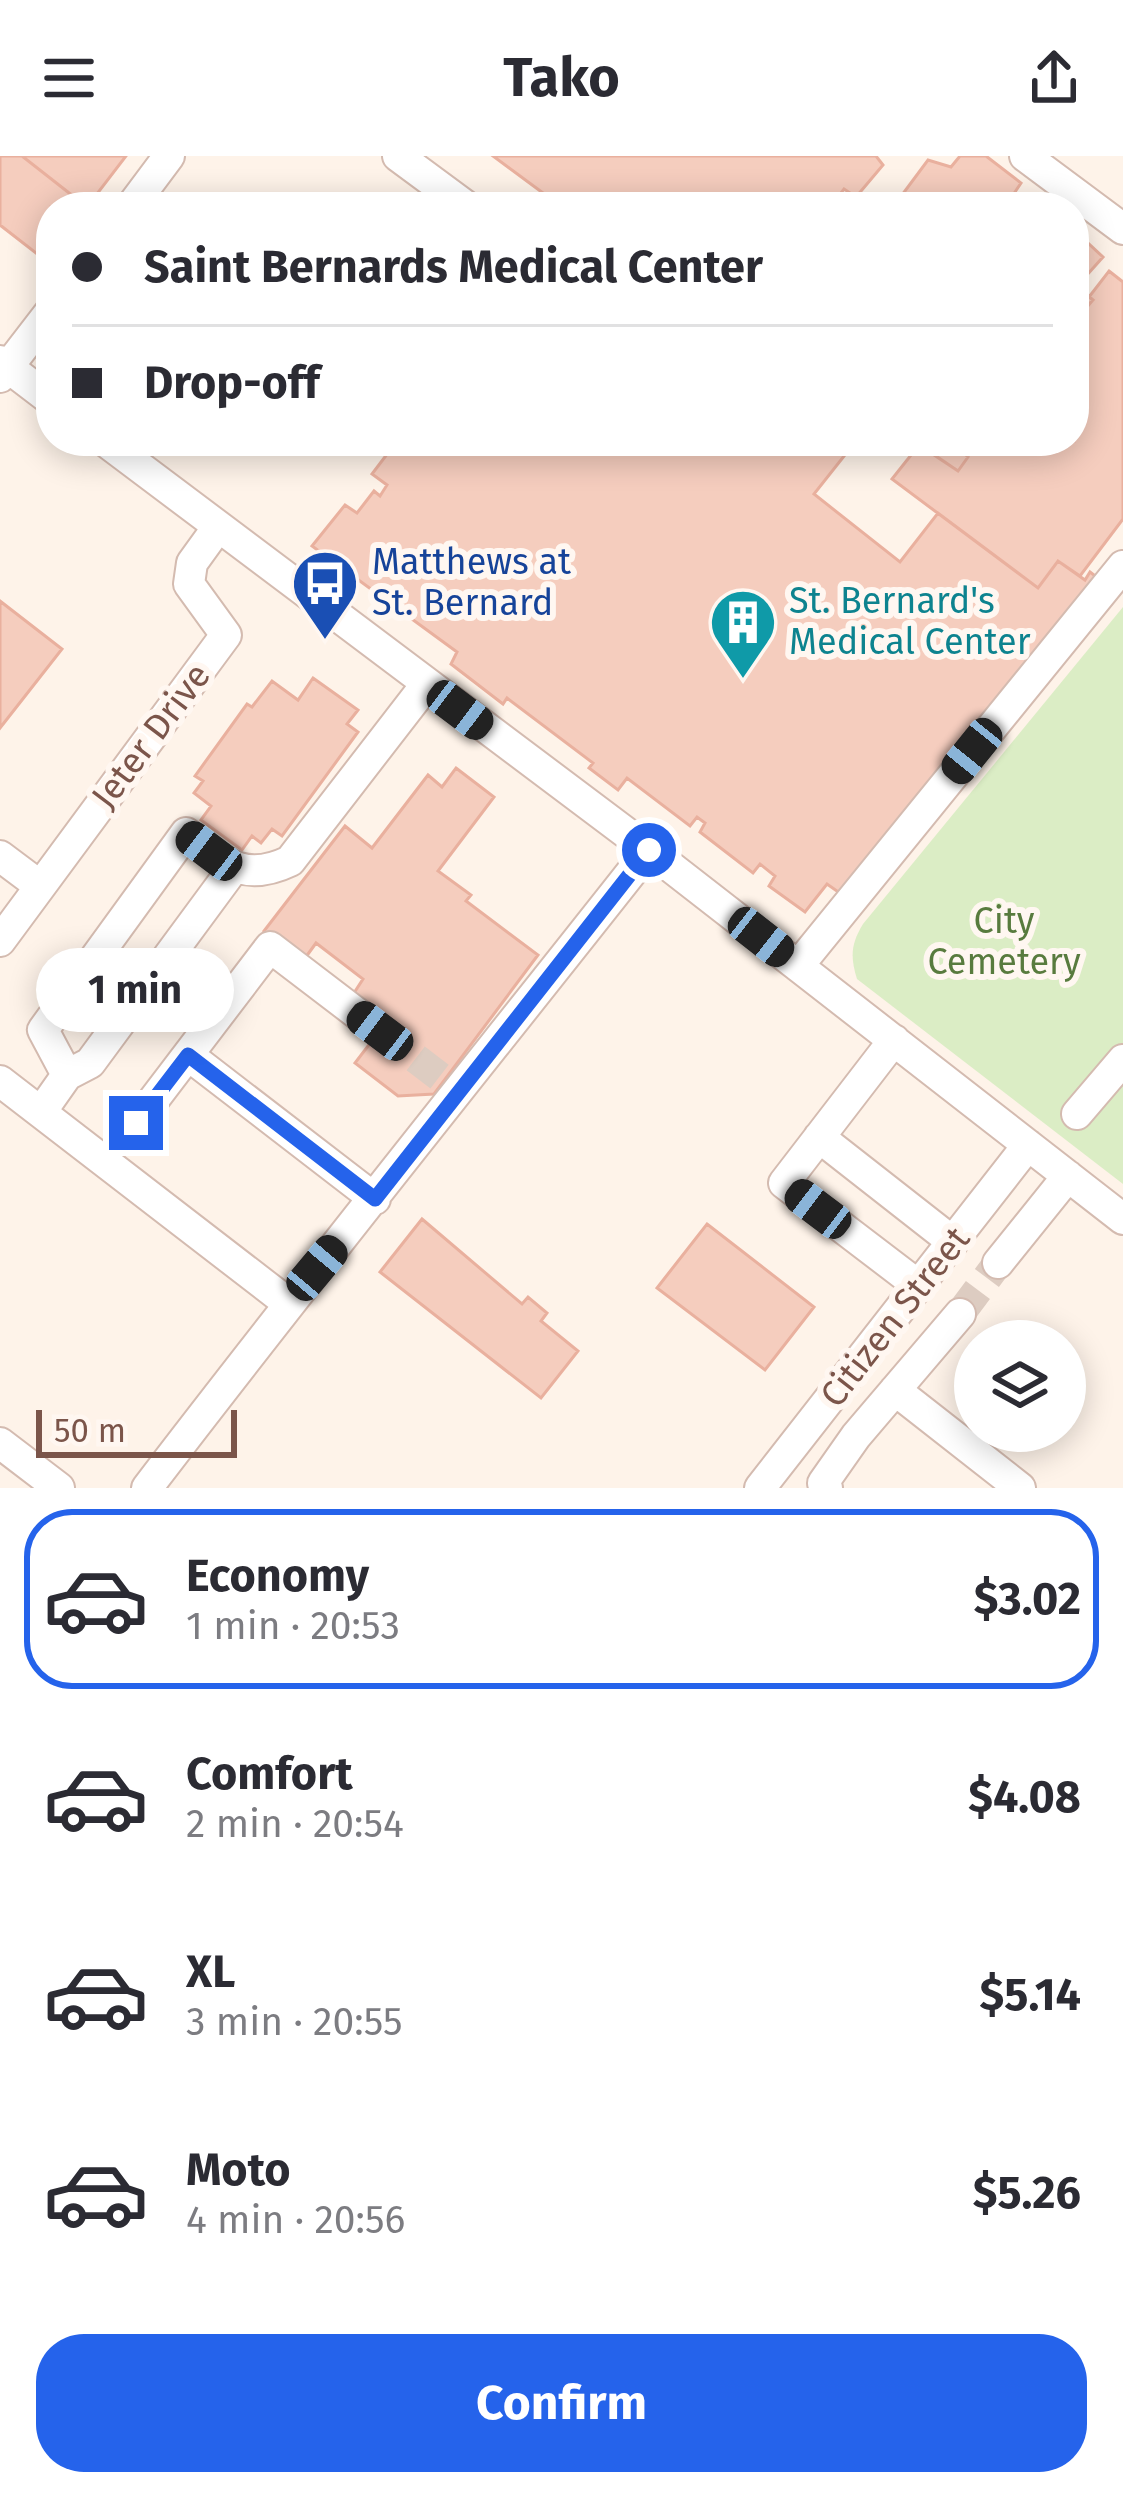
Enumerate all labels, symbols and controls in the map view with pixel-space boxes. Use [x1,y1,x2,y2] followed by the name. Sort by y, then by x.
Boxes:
[36,45,102,111] icon: menu
[1021,45,1087,111] icon: share
[503,46,620,110] text: Tako
[144,240,763,294] text: Saint Bernards Medical Center
[144,356,320,410] text: Drop-off
[372,540,571,625] place label: Matthews at St. Bernard
[290,548,360,642] bus stop icon: Matthews at St. Bernard
[789,579,1031,664] place label: St. Bernard's Medical Center
[708,587,778,681] building icon: St. Bernard's Medical Center
[82,655,220,817] street label: Jeter Drive
[420,674,500,746] car
[935,712,1009,790] car
[169,815,249,887] car
[622,823,676,877] route start
[927,899,1081,984] park label: City Cemetery
[722,901,800,973] car
[37,949,235,1033] callout: 1 min
[88,967,182,1013] text: 1 min
[340,995,420,1067] car
[109,1096,163,1150] route end
[778,1173,858,1245] car
[811,1218,979,1416] street label: Citizen Street
[280,1229,354,1307] car
[954,1320,1086,1452] map controls
[954,1320,1086,1452] button: layers
[36,1404,237,1457] scale bar
[54,1411,126,1451] text: 50 m
[42,1545,150,1653] icon: car
[186,1549,369,1603] text: Economy
[974,1572,1081,1626] text: $3.02
[186,1603,400,1649] text: 1 min · 20:53
[42,1743,150,1851] icon: car
[186,1747,353,1801] text: Comfort
[968,1770,1081,1824] text: $4.08
[186,1801,404,1847] text: 2 min · 20:54
[42,1941,150,2049] icon: car
[186,1945,235,1999] text: XL
[980,1968,1081,2022] text: $5.14
[186,1999,403,2045] text: 3 min · 20:55
[42,2139,150,2247] icon: car
[186,2143,291,2197] text: Moto
[973,2166,1081,2220] text: $5.26
[186,2197,405,2243] text: 4 min · 20:56
[36,2334,1087,2472] button: Confirm

